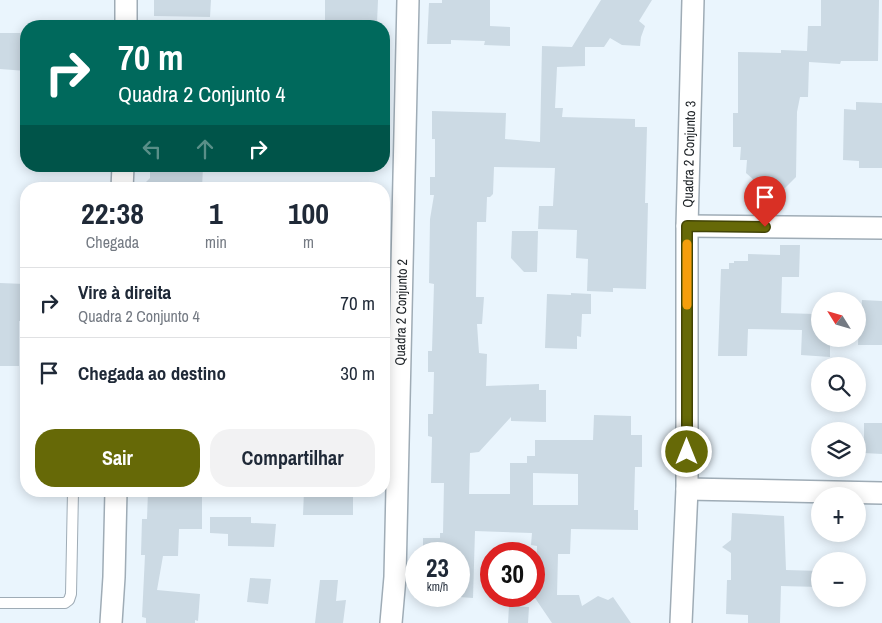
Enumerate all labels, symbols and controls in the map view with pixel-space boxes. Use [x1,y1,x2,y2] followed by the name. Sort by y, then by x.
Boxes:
[118,34,183,81] text: 70 m
[35,40,100,105] icon: right
[118,79,286,109] text: Quadra 2 Conjunto 4
[678,101,699,208] street label: Quadra 2 Conjunto 3
[138,135,166,163] icon: left
[191,135,219,163] icon: ahead
[244,135,272,163] icon: right
[744,176,786,227] pin
[751,183,779,211] icon: arrive
[81,193,144,233] text: 22:38
[209,193,223,233] text: 1
[288,193,329,233] text: 100
[86,231,139,253] text: Chegada
[205,231,227,253] text: min
[303,231,314,253] text: m
[391,259,411,366] street label: Quadra 2 Conjunto 2
[78,279,171,305] text: Vire à direita
[35,289,63,317] icon: right
[340,290,375,316] text: 70 m
[811,292,866,348] north arrow
[811,292,866,607] map controls
[78,305,200,327] text: Quadra 2 Conjunto 4
[811,357,866,412] button: search
[35,359,63,387] icon: arrive
[78,360,226,386] text: Chegada ao destino
[340,360,375,386] text: 30 m
[811,422,866,477] button: layers
[660,425,712,477] position arrow
[35,429,200,487] button: Sair
[210,429,375,487] button: Compartilhar
[811,487,866,542] button: +
[480,542,545,607] speed limit sign: 30
[426,551,449,585] text: 23
[811,552,866,607] button: −
[427,579,448,595] text: km/h

